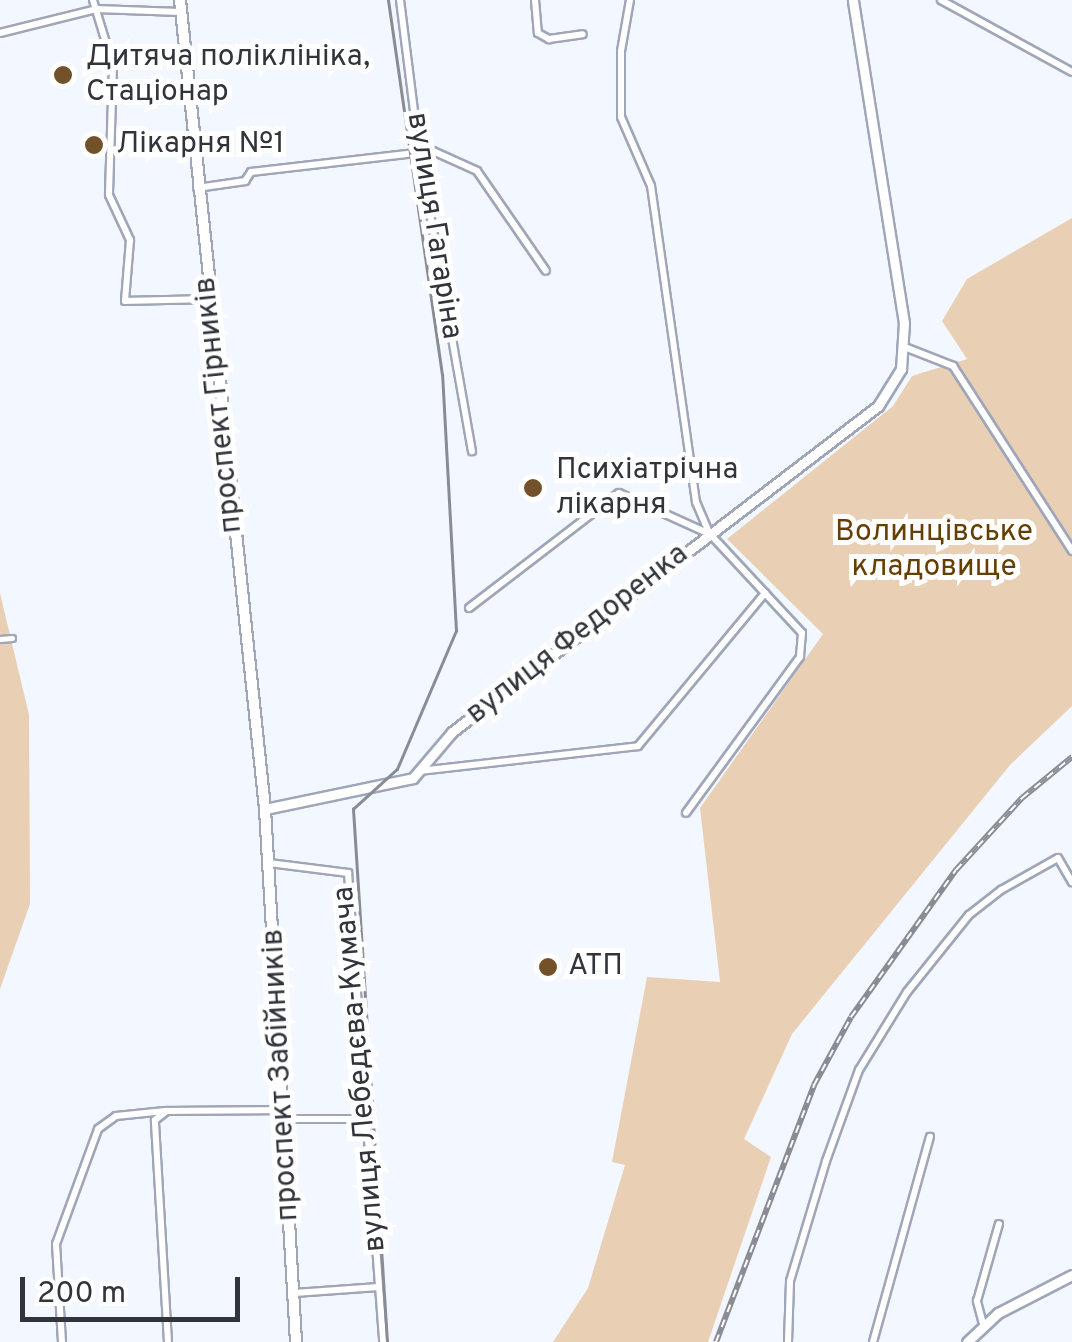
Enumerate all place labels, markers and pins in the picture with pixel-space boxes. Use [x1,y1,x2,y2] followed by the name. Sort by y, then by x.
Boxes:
[86,40,370,110] place label: Дитяча поліклініка, Стаціонар
[50,62,76,88] marker: Дитяча поліклініка, Стаціонар
[116,127,285,163] place label: Лікарня №1
[81,132,107,158] marker: Лікарня №1
[556,453,738,524] place label: Психіатрічна лікарня
[520,475,546,501] marker: Психіатрічна лікарня
[568,949,623,985] place label: АТП
[537,956,559,978] marker: АТП

